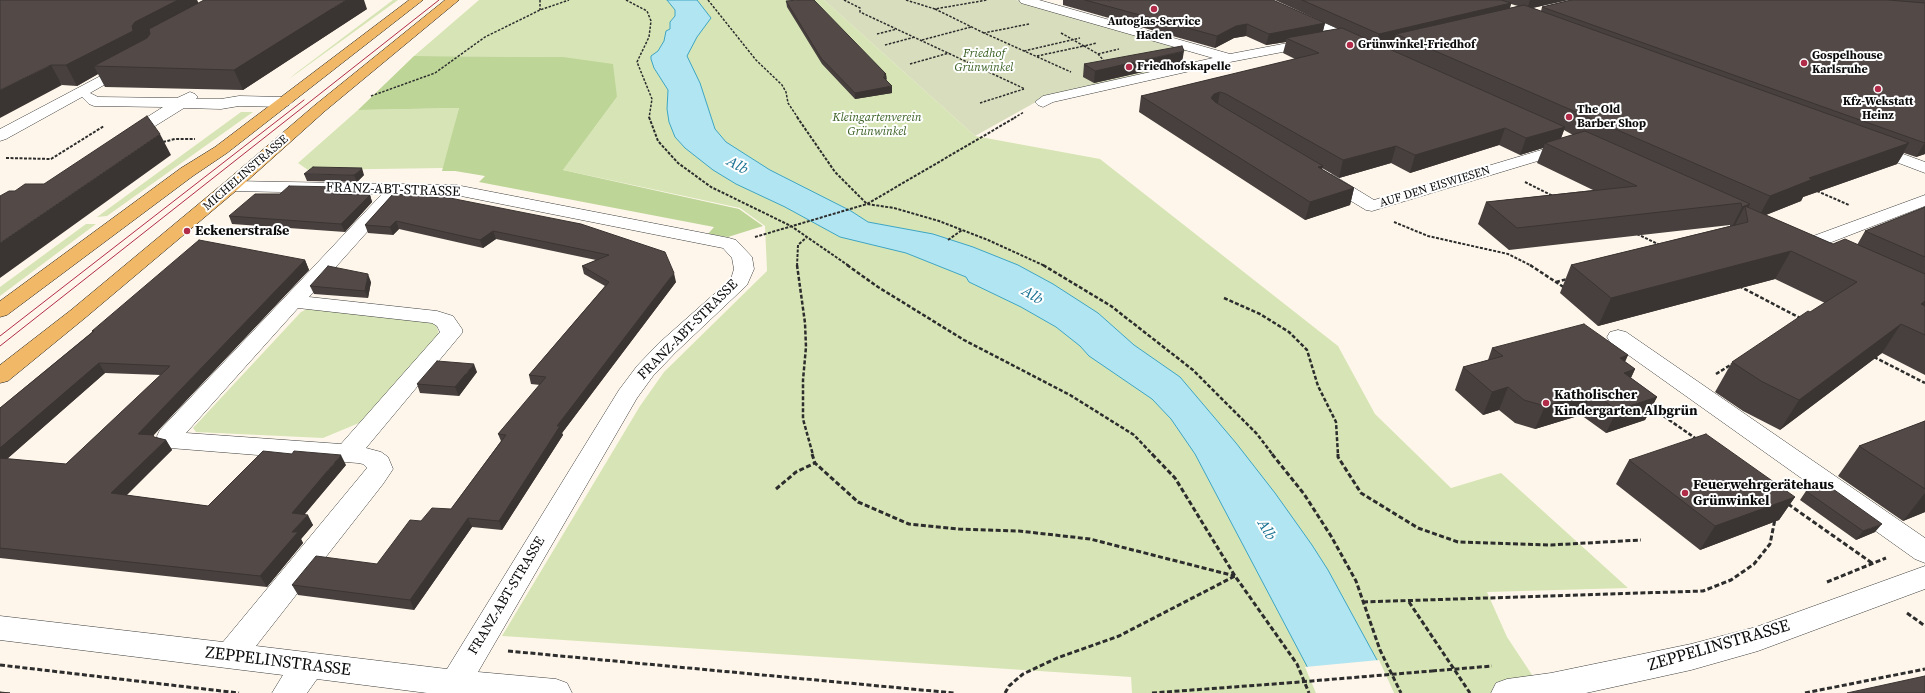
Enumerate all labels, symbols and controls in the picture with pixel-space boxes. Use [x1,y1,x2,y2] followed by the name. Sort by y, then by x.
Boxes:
[1149,4,1159,14] marker: Autoglas-Service Haden
[1107,15,1201,43] place label: Autoglas-Service Haden
[1358,38,1475,52] place label: Grünwinkel-Friedhof
[1345,40,1355,50] marker: Grünwinkel-Friedhof
[955,47,1013,75] park label: Friedhof Grünwinkel
[1812,49,1883,77] place label: Gospelhouse Karlsruhe
[1799,58,1809,68] marker: Gospelhouse Karlsruhe
[1137,60,1231,74] place label: Friedhofskapelle
[1124,62,1134,72] marker: Friedhofskapelle
[1873,84,1883,94] marker: Kfz-Wekstatt Heinz
[1843,95,1913,123] place label: Kfz-Wekstatt Heinz
[1577,103,1646,131] place label: The Old Barber Shop
[832,111,922,139] park label: Kleingartenverein Grünwinkel
[1564,112,1574,122] marker: The Old Barber Shop
[201,132,291,214] street label: MICHELINSTRASSE
[723,153,751,179] water label: Alb
[1378,163,1492,211] street label: AUF DEN EISWIESEN
[325,179,461,201] street label: FRANZ-ABT-STRASSE
[195,223,289,239] place label: Eckenerstraße
[182,226,192,236] marker: Eckenerstraße
[634,276,742,384] street label: FRANZ-ABT-STRASSE
[1018,283,1046,309] water label: Alb
[1554,387,1698,420] place label: Katholischer Kindergarten Albgrün
[1541,398,1551,408] marker: Katholischer Kindergarten Albgrün
[1693,477,1834,510] place label: Feuerwehrgerätehaus Grünwinkel
[1680,488,1690,498] marker: Feuerwehrgerätehaus Grünwinkel
[1253,516,1279,544] water label: Alb
[465,534,549,658] street label: FRANZ-ABT-STRASSE
[1646,616,1792,676] street label: ZEPPELINSTRASSE
[204,643,352,681] street label: ZEPPELINSTRASSE

